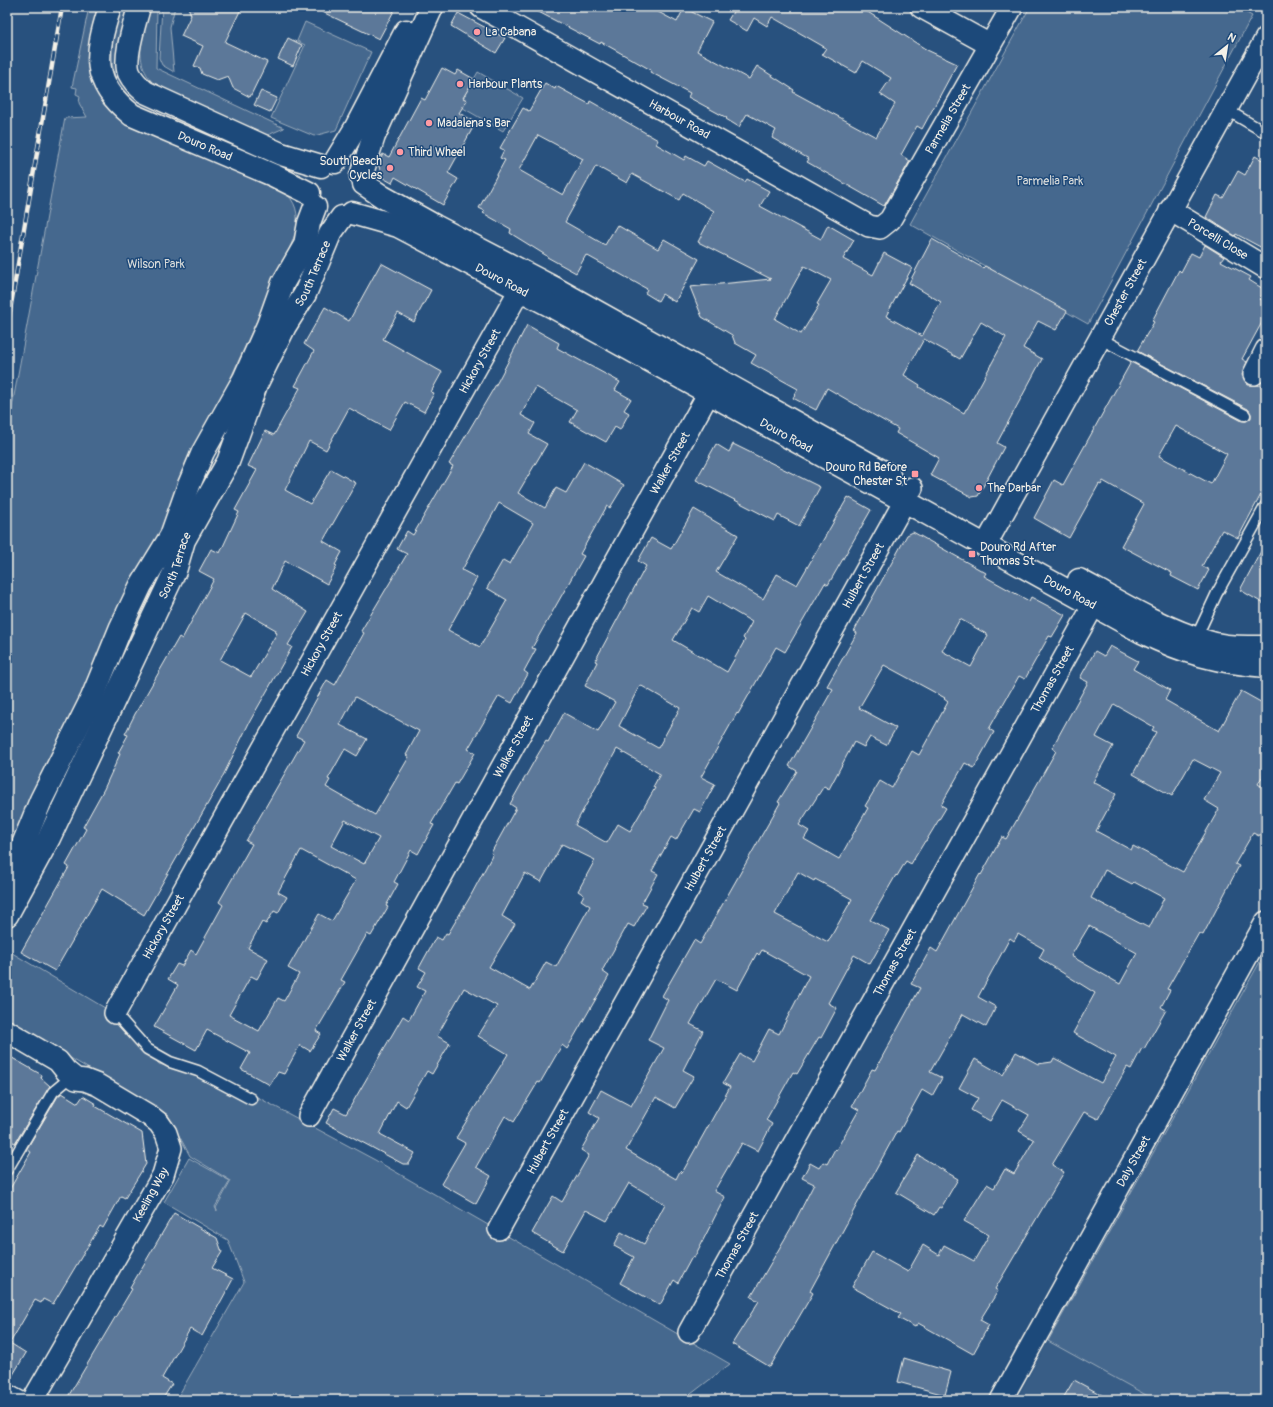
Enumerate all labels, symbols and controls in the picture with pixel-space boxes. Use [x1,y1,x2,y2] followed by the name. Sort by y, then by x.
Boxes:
[485,25,537,40] place label: La Cabana
[1207,26,1247,66] north arrow
[472,27,482,37] marker: La Cabana
[1225,30,1239,46] text: N
[468,77,543,92] place label: Harbour Plants
[455,79,465,89] marker: Harbour Plants
[922,81,974,157] street label: Parmelia Street
[646,96,713,142] street label: Harbour Road
[437,116,511,131] place label: Madalena's Bar
[424,118,434,128] marker: Madalena's Bar
[175,128,235,164] street label: Douro Road
[408,145,466,160] place label: Third Wheel
[395,147,405,157] marker: Third Wheel
[319,154,383,183] place label: South Beach Cycles
[385,163,395,173] marker: South Beach Cycles
[1017,174,1083,189] park label: Parmelia Park
[1185,215,1251,263] street label: Porcelli Close
[291,238,334,309] street label: South Terrace
[1101,256,1150,329] street label: Chester Street
[127,257,185,272] park label: Wilson Park
[473,260,531,300] street label: Douro Road
[456,326,504,396] street label: Hickory Street
[757,415,815,456] street label: Douro Road
[647,429,693,497] street label: Walker Street
[825,460,907,489] place label: Douro Rd Before Chester St
[910,469,920,479] marker: Douro Rd Before Chester St
[987,481,1042,496] place label: The Darbar
[974,483,984,493] marker: The Darbar
[155,529,195,602] street label: South Terrace
[839,540,887,611] street label: Hulbert Street
[980,540,1057,569] place label: Douro Rd After Thomas St
[967,549,977,559] marker: Douro Rd After Thomas St
[1041,572,1099,613] street label: Douro Road
[297,609,346,679] street label: Hickory Street
[1028,643,1077,716] street label: Thomas Street
[490,713,537,781] street label: Walker Street
[681,823,730,894] street label: Hulbert Street
[139,891,188,962] street label: Hickory Street
[870,926,920,999] street label: Thomas Street
[333,996,380,1064] street label: Walker Street
[523,1106,572,1177] street label: Hulbert Street
[1113,1133,1154,1189] street label: Daly Street
[130,1165,172,1225] street label: Keeling Way
[712,1209,762,1282] street label: Thomas Street

